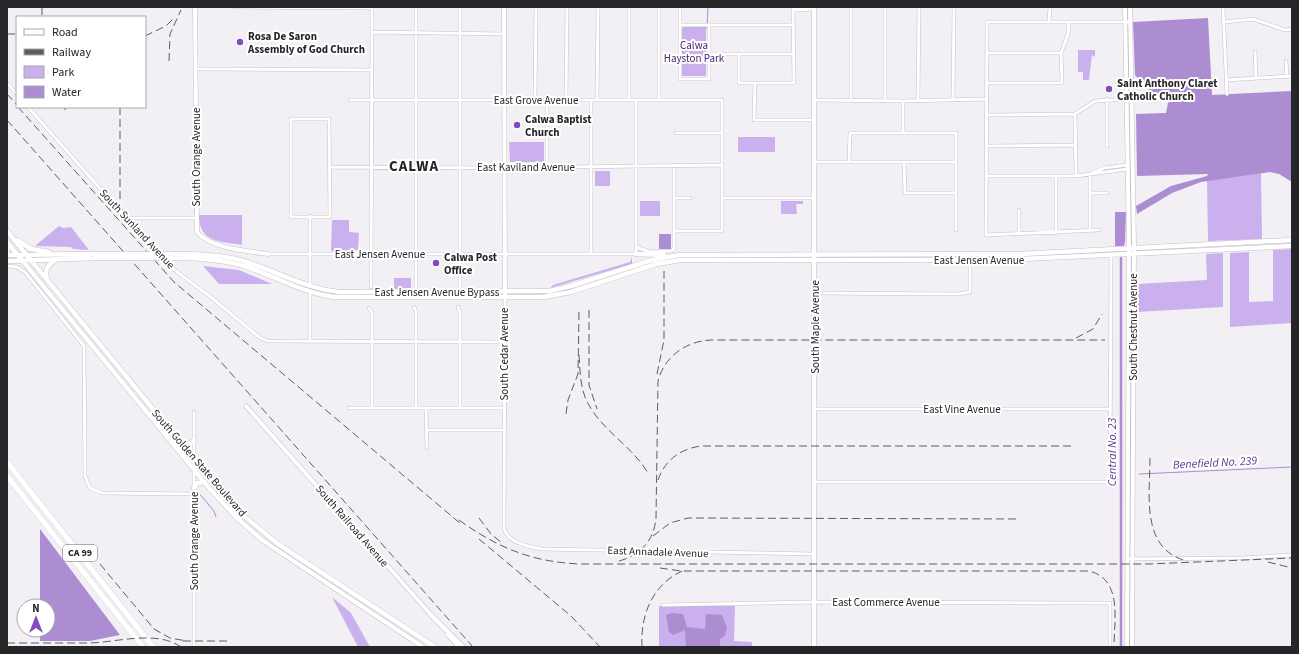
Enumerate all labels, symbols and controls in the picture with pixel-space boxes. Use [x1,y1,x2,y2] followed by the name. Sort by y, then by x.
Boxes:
[16,16,146,108] legend
[52,24,78,41] text: Road
[247,29,365,57] place label: Rosa De Saron Assembly of God Church
[235,37,245,47] marker: Rosa De Saron Assembly of God Church
[664,38,725,66] park label: Calwa Hayston Park
[52,44,91,61] text: Railway
[52,64,74,81] text: Park
[1117,76,1218,104] place label: Saint Anthony Claret Catholic Church
[52,84,82,101] text: Water
[1104,84,1114,94] marker: Saint Anthony Claret Catholic Church
[494,93,579,108] street label: East Grove Avenue
[189,107,204,207] street label: South Orange Avenue
[525,112,592,140] place label: Calwa Baptist Church
[512,120,522,130] marker: Calwa Baptist Church
[389,156,439,177] district label: CALWA
[477,160,576,175] street label: East Kaviland Avenue
[96,186,178,273] street label: South Sunland Avenue
[335,247,426,262] street label: East Jensen Avenue
[444,250,498,278] place label: Calwa Post Office
[934,253,1025,268] street label: East Jensen Avenue
[431,258,441,268] marker: Calwa Post Office
[1126,273,1141,381] street label: South Chestnut Avenue
[808,280,823,374] street label: South Maple Avenue
[375,285,500,300] street label: East Jensen Avenue Bypass
[497,307,512,401] street label: South Cedar Avenue
[923,402,1001,417] street label: East Vine Avenue
[148,406,250,520] street label: South Golden State Boulevard
[1104,417,1121,486] water label: Central No. 23
[1172,452,1258,474] water label: Benefield No. 239
[312,482,392,571] street label: South Railroad Avenue
[187,491,202,591] street label: South Orange Avenue
[607,543,709,561] street label: East Annadale Avenue
[63,545,97,561] road number: CA 99
[832,595,940,610] street label: East Commerce Avenue
[16,598,56,638] north arrow
[32,601,40,616] text: N

